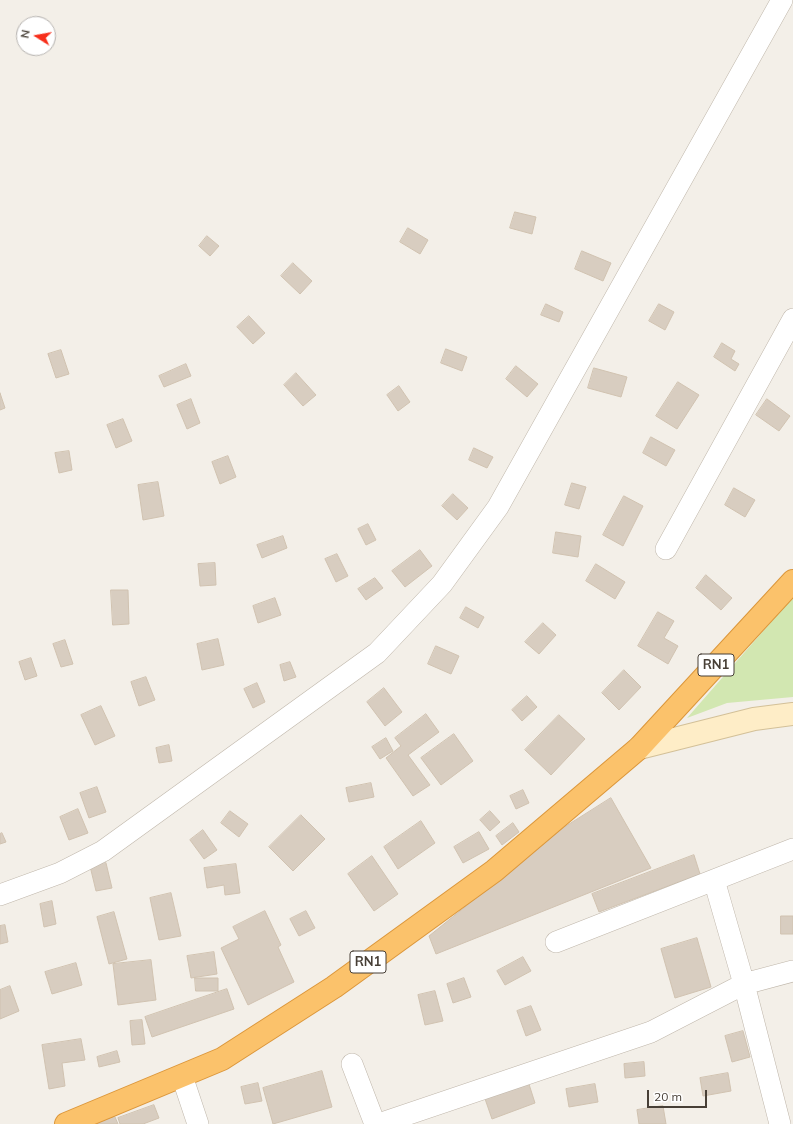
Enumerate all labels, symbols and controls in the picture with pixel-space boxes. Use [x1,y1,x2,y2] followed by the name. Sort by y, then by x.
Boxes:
[16,16,56,56] north arrow
[18,28,33,39] text: N
[698,654,734,676] road number: RN1
[350,951,386,973] road number: RN1
[649,1082,709,1108] scale bar
[654,1089,682,1104] text: 20 m

